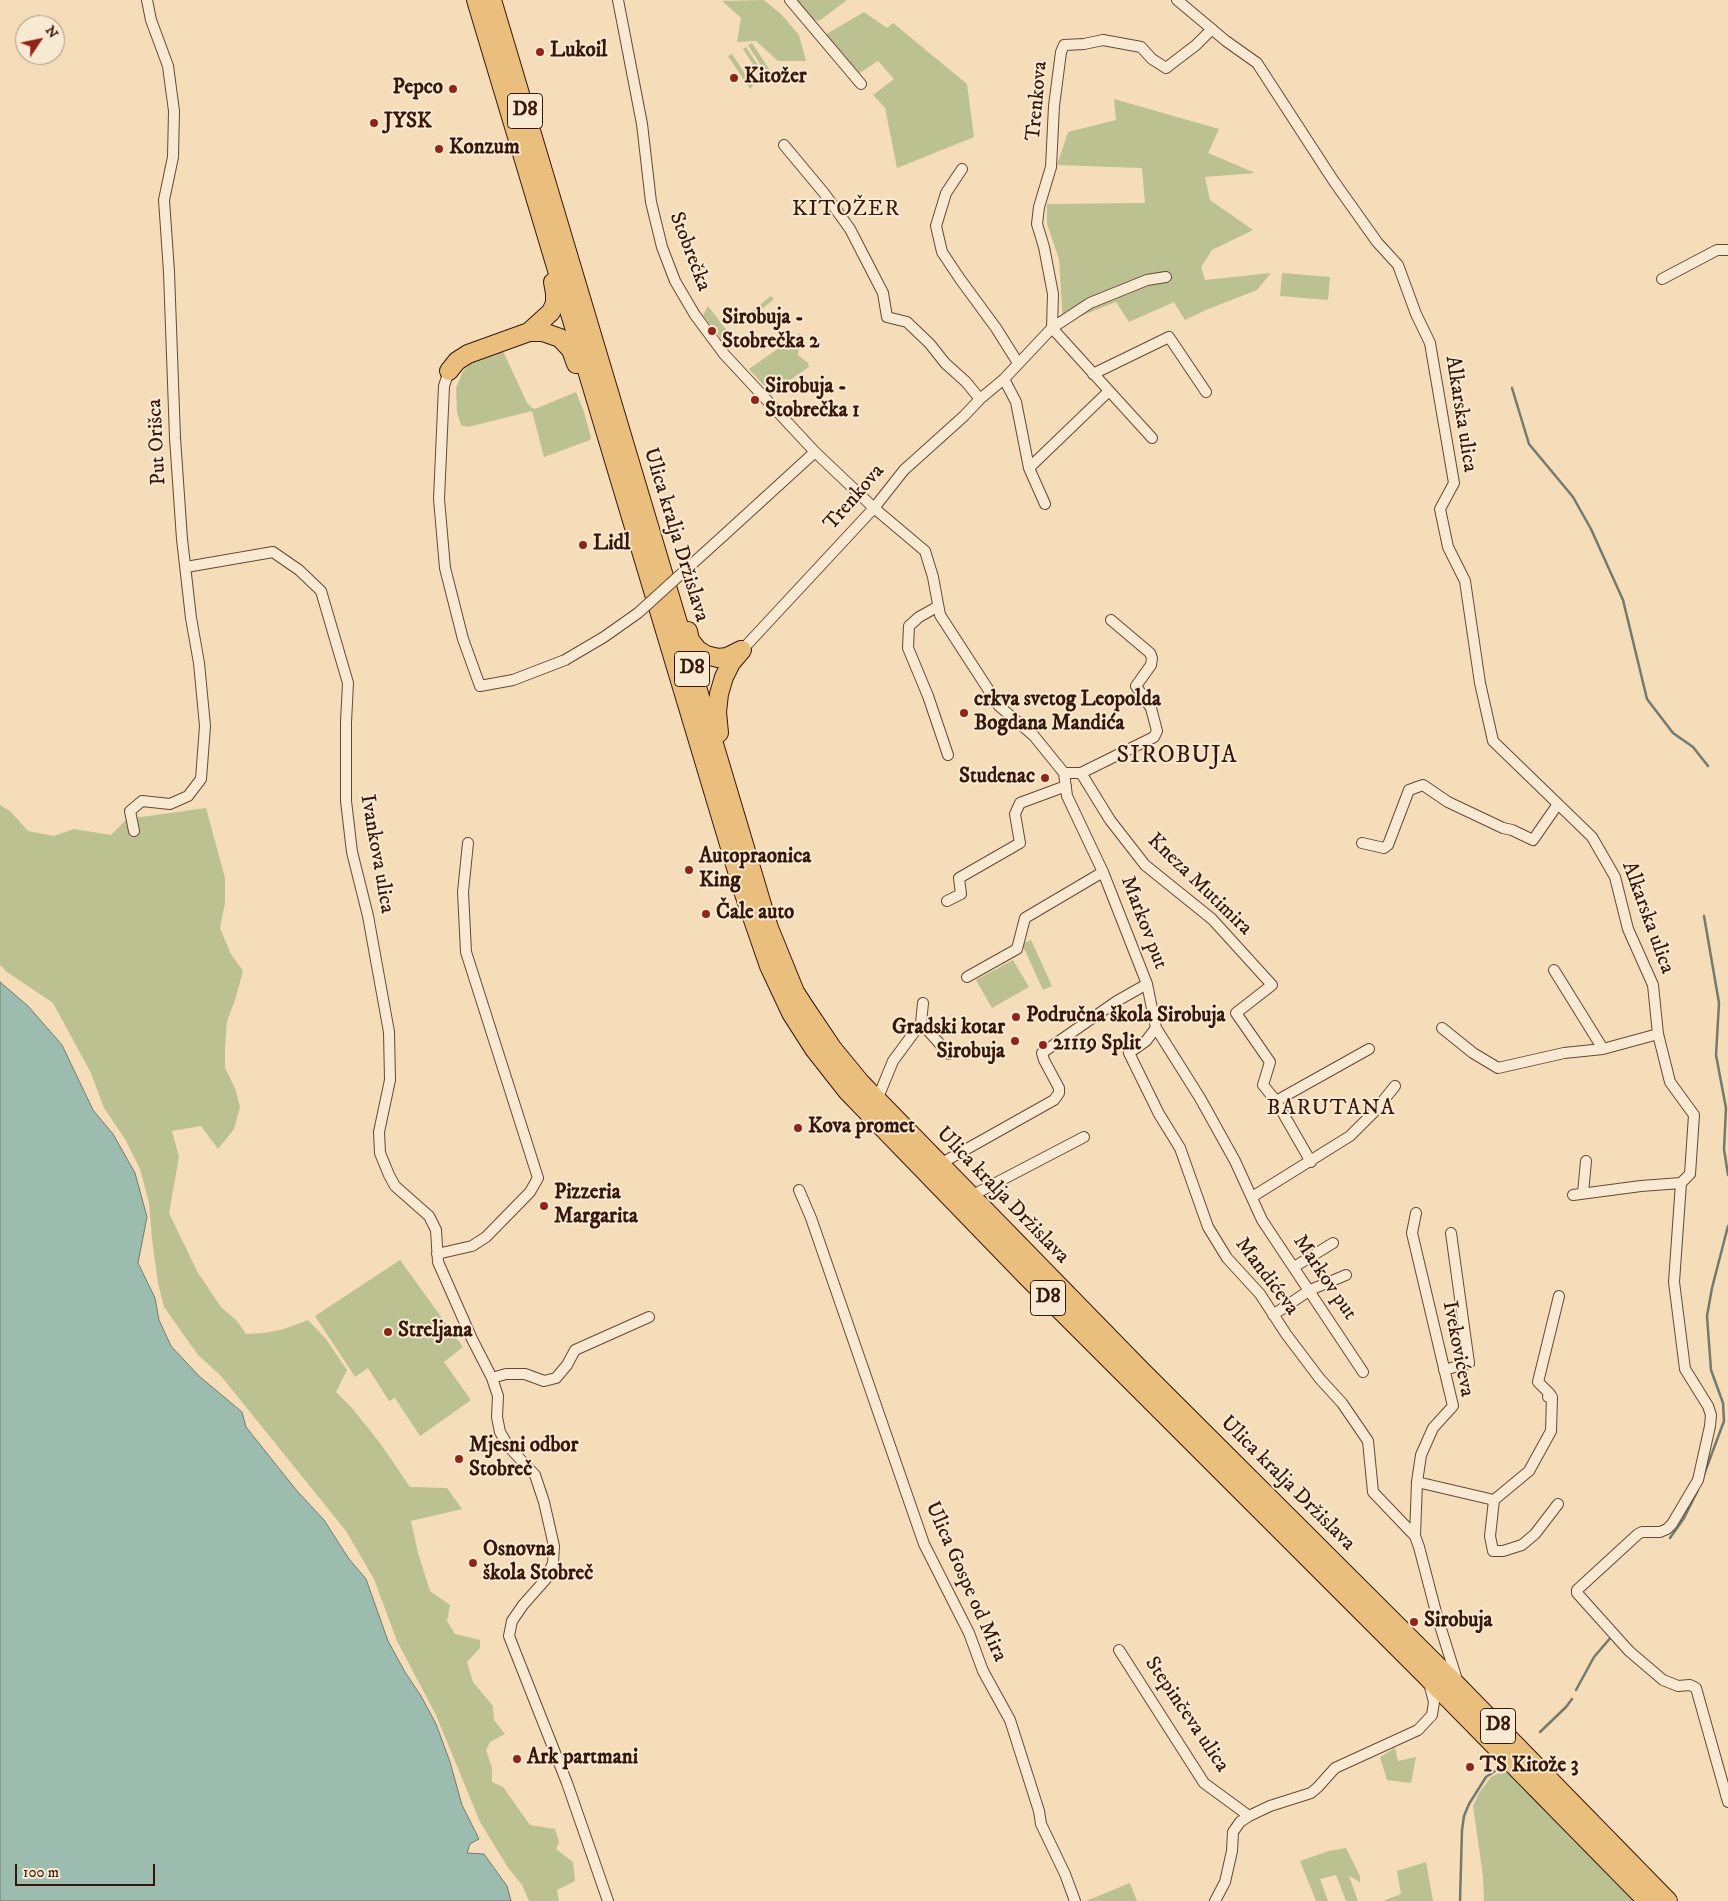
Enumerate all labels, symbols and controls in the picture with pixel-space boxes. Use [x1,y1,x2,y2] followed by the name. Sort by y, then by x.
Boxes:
[15,15,65,65] north arrow
[41,22,62,42] text: N
[550,39,607,65] place label: Lukoil
[534,46,546,58] marker: Lukoil
[1022,60,1054,142] street label: Trenkova
[744,65,807,91] place label: Kitožer
[728,72,740,84] marker: Kitožer
[393,76,443,102] place label: Pepco
[447,83,459,95] marker: Pepco
[508,94,542,128] road number: D8
[384,110,432,136] place label: JYSK
[368,117,380,129] marker: JYSK
[449,136,520,162] place label: Konzum
[433,143,445,155] marker: Konzum
[791,197,901,223] district label: KITOŽER
[662,209,716,295] street label: Stobrečka
[722,306,819,356] place label: Sirobuja - Stobrečka 2
[706,325,718,337] marker: Sirobuja - Stobrečka 2
[1438,354,1482,474] street label: Alkarska ulica
[765,375,860,425] place label: Sirobuja - Stobrečka 1
[749,394,761,406] marker: Sirobuja - Stobrečka 1
[143,398,173,486] street label: Put Orišca
[637,445,713,625] street label: Ulica kralja Držislava
[819,460,891,536] street label: Trenkova
[593,532,630,558] place label: Lidl
[577,539,589,551] marker: Lidl
[674,652,710,686] road number: D8
[974,688,1161,738] place label: crkva svetog Leopolda Bogdana Mandića
[958,707,970,719] marker: crkva svetog Leopolda Bogdana Mandića
[1115,743,1239,771] district label: SIROBUJA
[959,765,1035,791] place label: Studenac
[1039,772,1051,784] marker: Studenac
[353,793,399,915] street label: Ivankova ulica
[1141,829,1257,941] street label: Kneza Mutimira
[699,845,811,895] place label: Autopraonica King
[1615,858,1679,978] street label: Alkarska ulica
[683,864,695,876] marker: Autopraonica King
[1114,873,1172,973] street label: Markov put
[716,901,794,927] place label: Čale auto
[700,908,712,920] marker: Čale auto
[1026,1004,1225,1030] place label: Područna škola Sirobuja
[1010,1011,1022,1023] marker: Područna škola Sirobuja
[892,1016,1005,1066] place label: Gradski kotar Sirobuja
[1053,1032,1141,1058] place label: 21119 Split
[1009,1035,1021,1047] marker: Gradski kotar Sirobuja
[1037,1039,1049,1051] marker: 21119 Split
[1266,1096,1396,1122] district label: BARUTANA
[808,1115,915,1141] place label: Kova promet
[792,1122,804,1134] marker: Kova promet
[930,1122,1074,1270] street label: Ulica kralja Držislava
[554,1181,638,1231] place label: Pizzeria Margarita
[538,1200,550,1212] marker: Pizzeria Margarita
[1286,1231,1362,1325] street label: Markov put
[1229,1233,1303,1321] street label: Mandićeva
[1030,1280,1066,1316] road number: D8
[1435,1299,1479,1399] street label: Ivekovićeva
[398,1319,472,1345] place label: Streljana
[382,1326,394,1338] marker: Streljana
[1214,1411,1360,1557] street label: Ulica kralja Držislava
[469,1434,578,1484] place label: Mjesni odbor Stobreč
[453,1453,465,1465] marker: Mjesni odbor Stobreč
[918,1498,1012,1666] street label: Ulica Gospe od Mira
[483,1538,593,1588] place label: Osnovna škola Stobreč
[467,1557,479,1569] marker: Osnovna škola Stobreč
[1424,1609,1492,1635] place label: Sirobuja
[1408,1616,1420,1628] marker: Sirobuja
[1138,1653,1234,1777] street label: Stepinčeva ulica
[1480,1708,1516,1744] road number: D8
[527,1746,638,1772] place label: Ark partmani
[511,1753,523,1765] marker: Ark partmani
[1480,1754,1579,1780] place label: TS Kitože 3
[1464,1761,1476,1773] marker: TS Kitože 3
[18,1854,158,1886] scale bar
[23,1863,59,1882] text: 100 m

